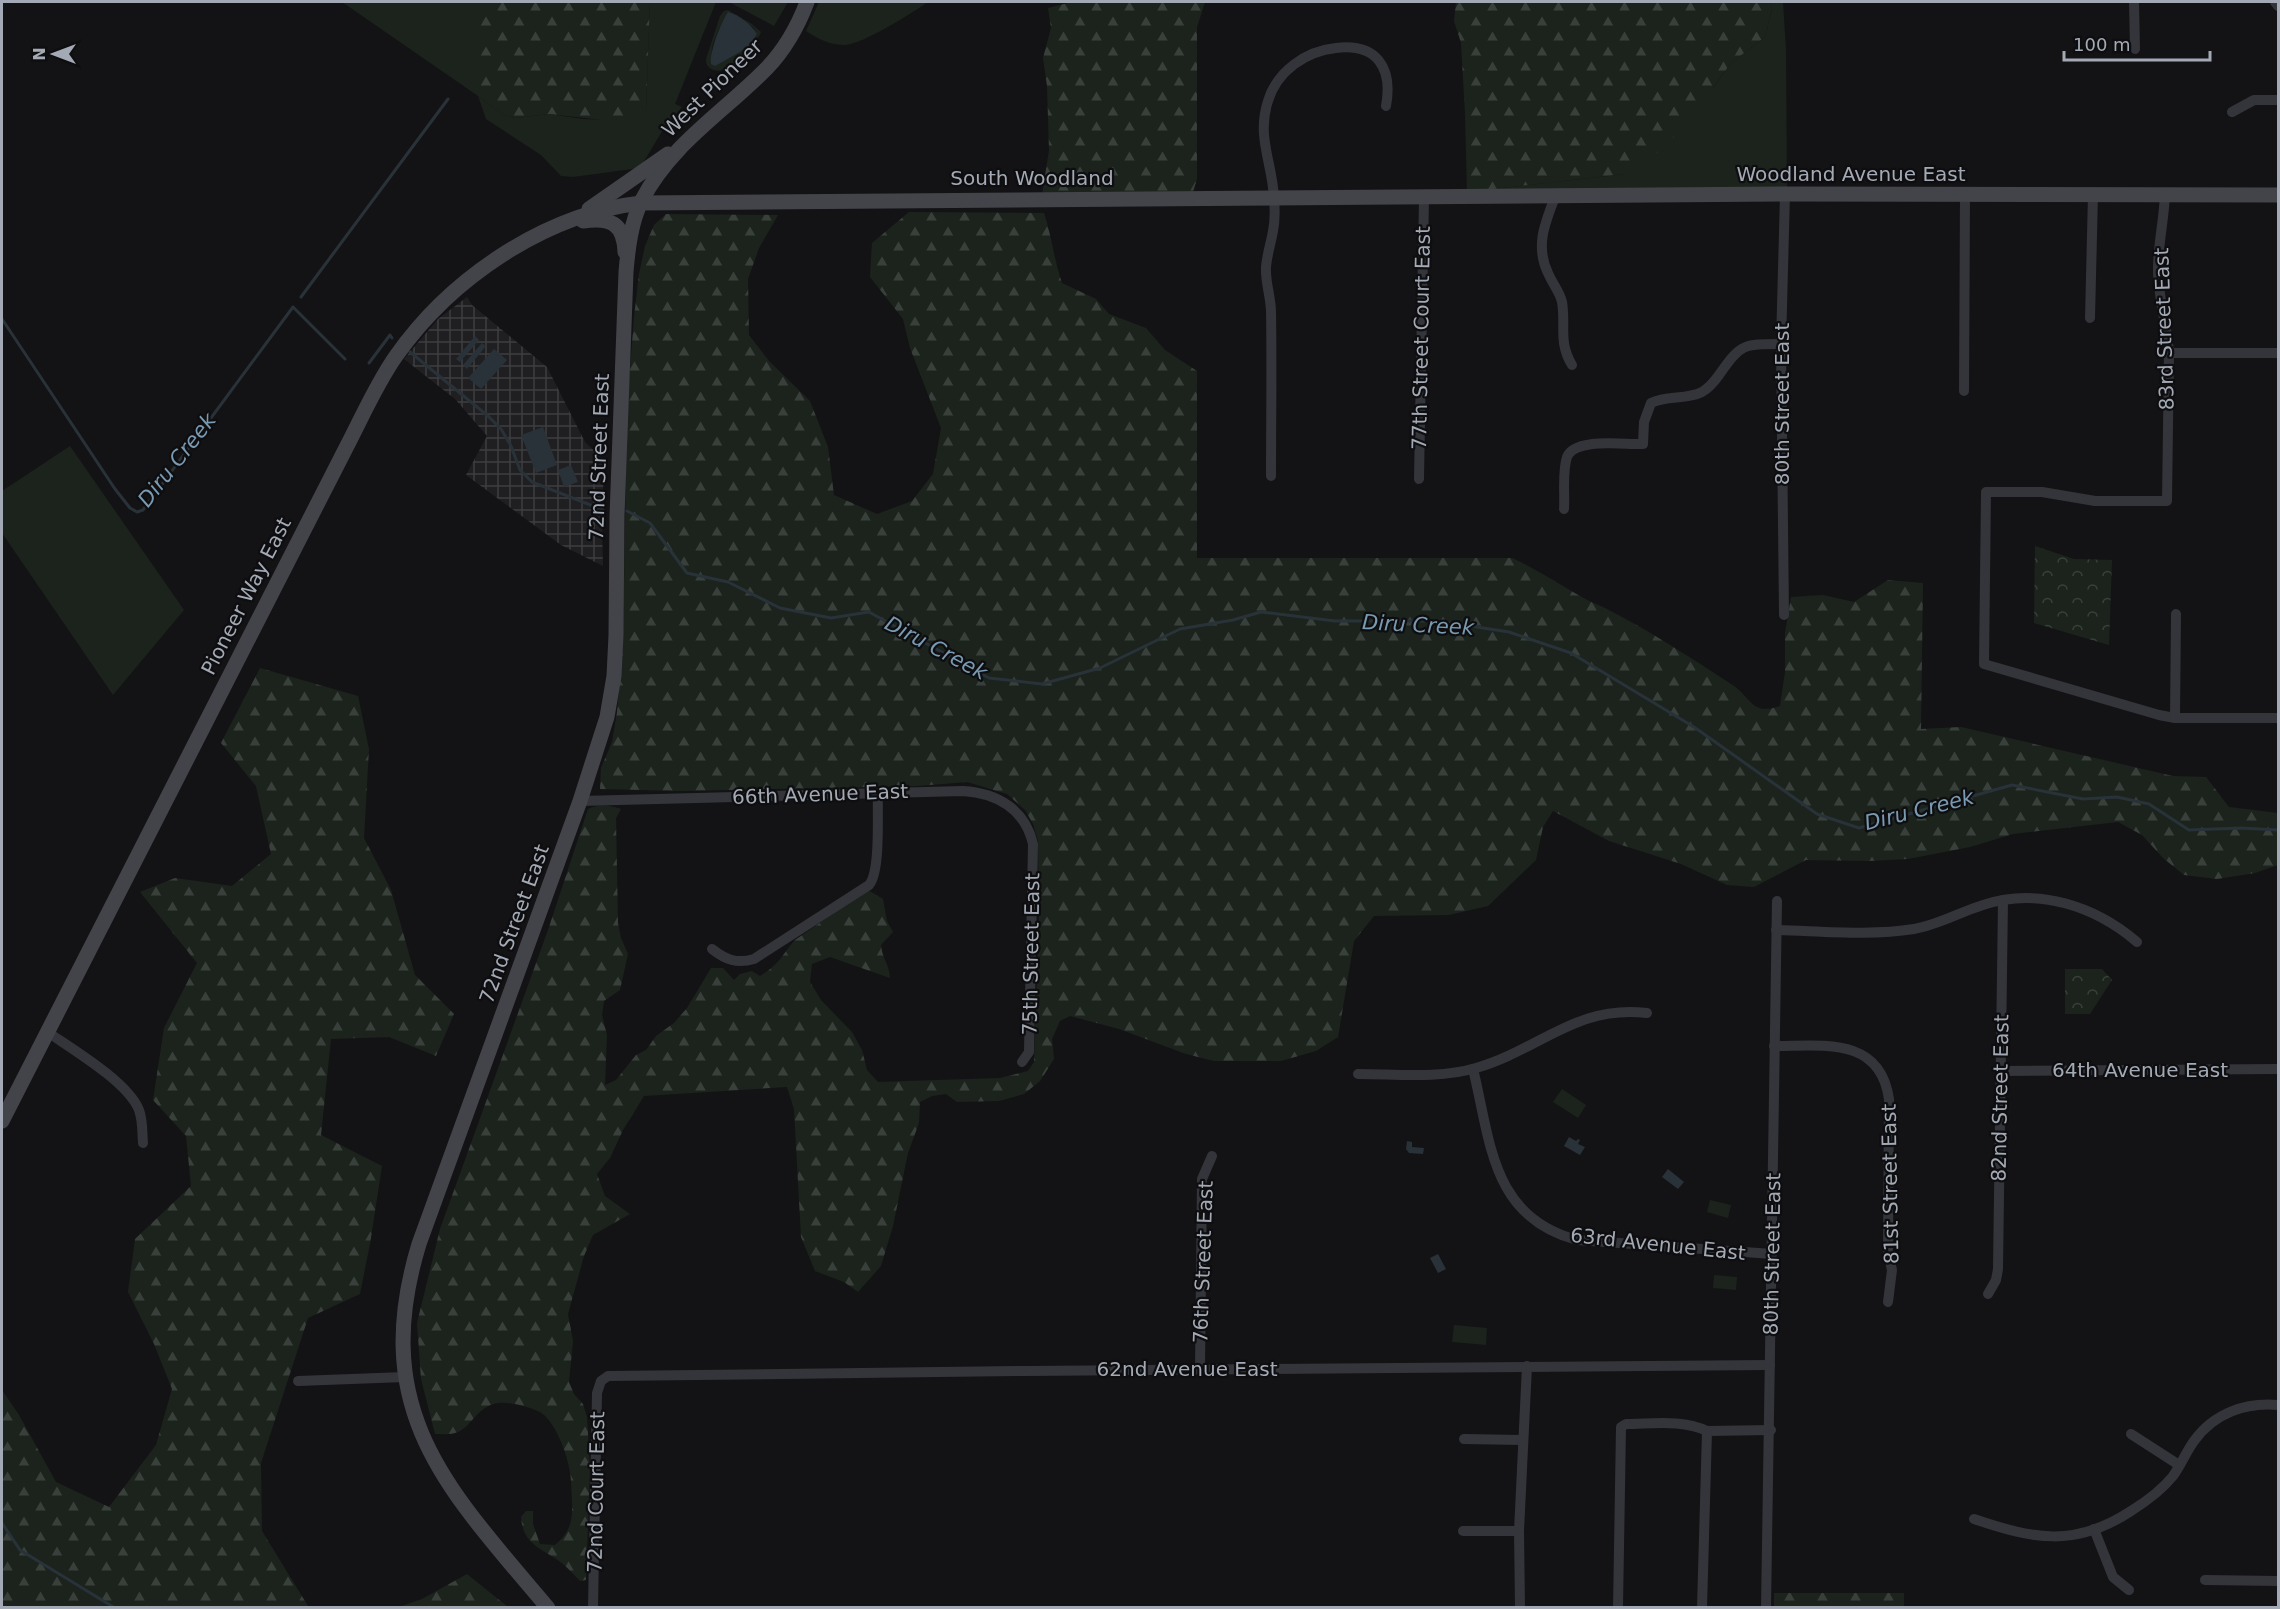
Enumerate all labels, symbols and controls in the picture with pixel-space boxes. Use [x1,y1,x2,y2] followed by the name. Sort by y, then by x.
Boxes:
[24,24,84,84] north arrow
[2064,24,2210,62] scale bar
[657,34,768,142] street label: West Pioneer
[2073,34,2131,55] text: 100 m
[30,47,49,61] text: N
[1736,162,1966,186] street label: Woodland Avenue East
[950,166,1114,190] street label: South Woodland
[1407,226,1435,450] street label: 77th Street Court East
[2149,247,2179,411] street label: 83rd Street East
[1770,323,1794,485] street label: 80th Street East
[584,373,614,541] street label: 72nd Street East
[133,408,221,511] water label: Diru Creek
[196,513,296,679] street label: Pioneer Way East
[1361,610,1475,640] water label: Diru Creek
[881,611,992,685] water label: Diru Creek
[732,779,909,809] street label: 66th Avenue East
[1862,785,1977,835] water label: Diru Creek
[474,841,554,1007] street label: 72nd Street East
[1018,872,1044,1036] street label: 75th Street East
[1987,1014,2013,1182] street label: 82nd Street East
[2052,1058,2228,1082] street label: 64th Avenue East
[1877,1103,1903,1264] street label: 81st Street East
[1759,1172,1785,1336] street label: 80th Street East
[1188,1180,1218,1344] street label: 76th Street East
[1569,1223,1747,1265] street label: 63rd Avenue East
[1097,1357,1278,1381] street label: 62nd Avenue East
[583,1411,609,1573] street label: 72nd Court East

